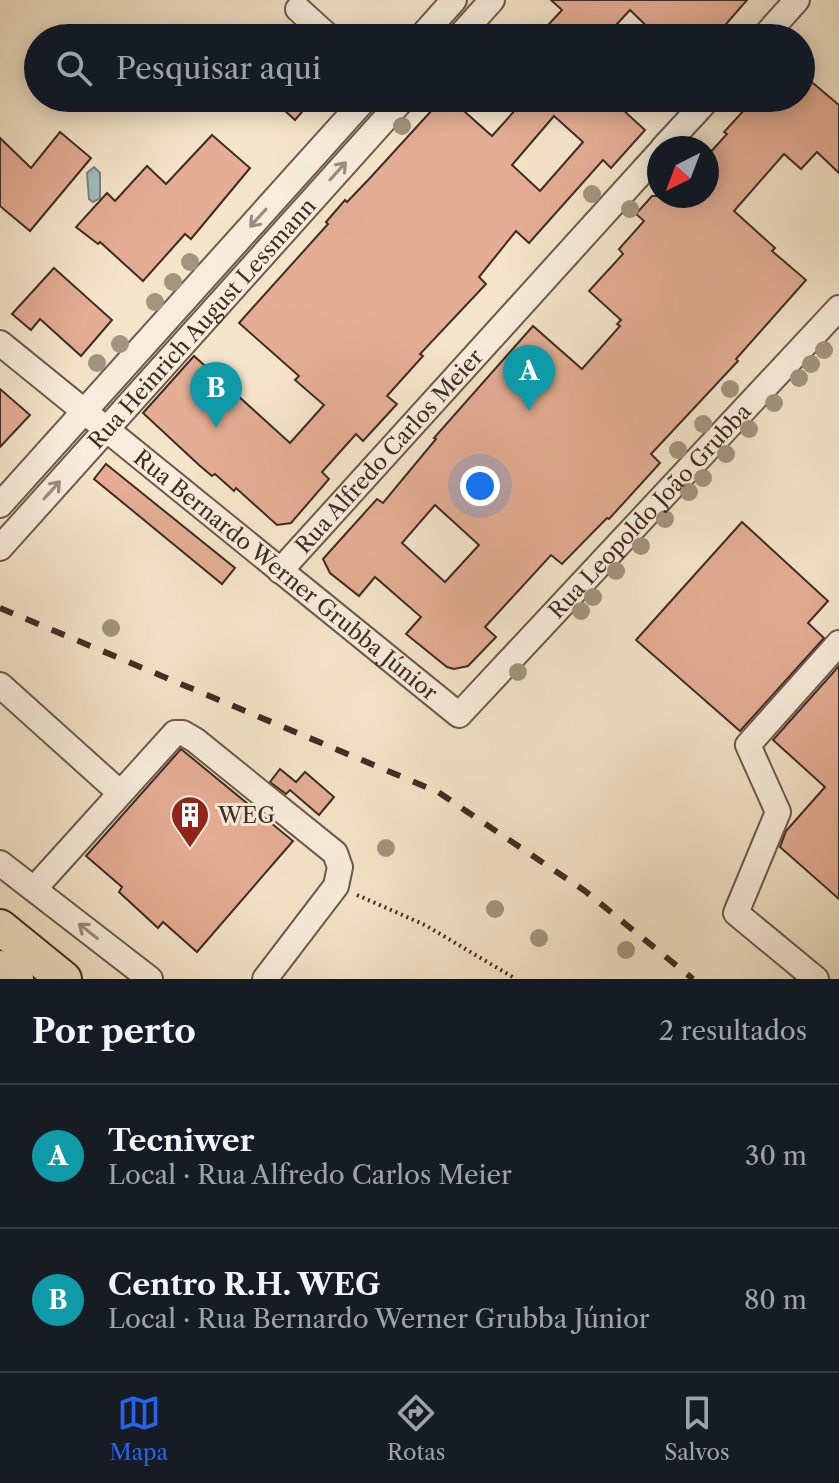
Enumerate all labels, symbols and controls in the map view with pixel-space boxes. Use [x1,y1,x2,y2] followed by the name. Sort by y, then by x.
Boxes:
[24,24,815,112] search box
[52,46,96,90] icon: search
[116,50,321,87] text: Pesquisar aqui
[647,136,719,208] north arrow
[329,162,347,182] one-way arrow
[82,192,321,454] street label: Rua Heinrich August Lessmann
[249,208,267,228] one-way arrow
[289,343,488,559] street label: Rua Alfredo Carlos Meier
[503,345,555,411] pin: A
[190,362,242,428] pin: B
[543,398,757,624] street label: Rua Leopoldo João Grubba
[129,444,443,706] street label: Rua Bernardo Werner Grubba Júnior
[460,466,500,506] your location
[43,480,61,500] one-way arrow
[169,794,211,849] building icon: WEG
[217,802,275,829] place label: WEG
[78,923,99,940] one-way arrow
[32,1010,196,1052] text: Por perto
[659,1015,807,1047] text: 2 resultados
[108,1122,254,1159] text: Tecniwer
[48,1140,68,1172] text: A
[745,1140,807,1172] text: 30 m
[108,1159,512,1191] text: Local · Rua Alfredo Carlos Meier
[108,1266,380,1303] text: Centro R.H. WEG
[48,1284,68,1316] text: B
[744,1284,807,1316] text: 80 m
[108,1303,650,1335] text: Local · Rua Bernardo Werner Grubba Júnior
[109,1391,168,1466] tab: Mapa
[387,1391,445,1466] tab: Rotas
[664,1391,730,1466] tab: Salvos

